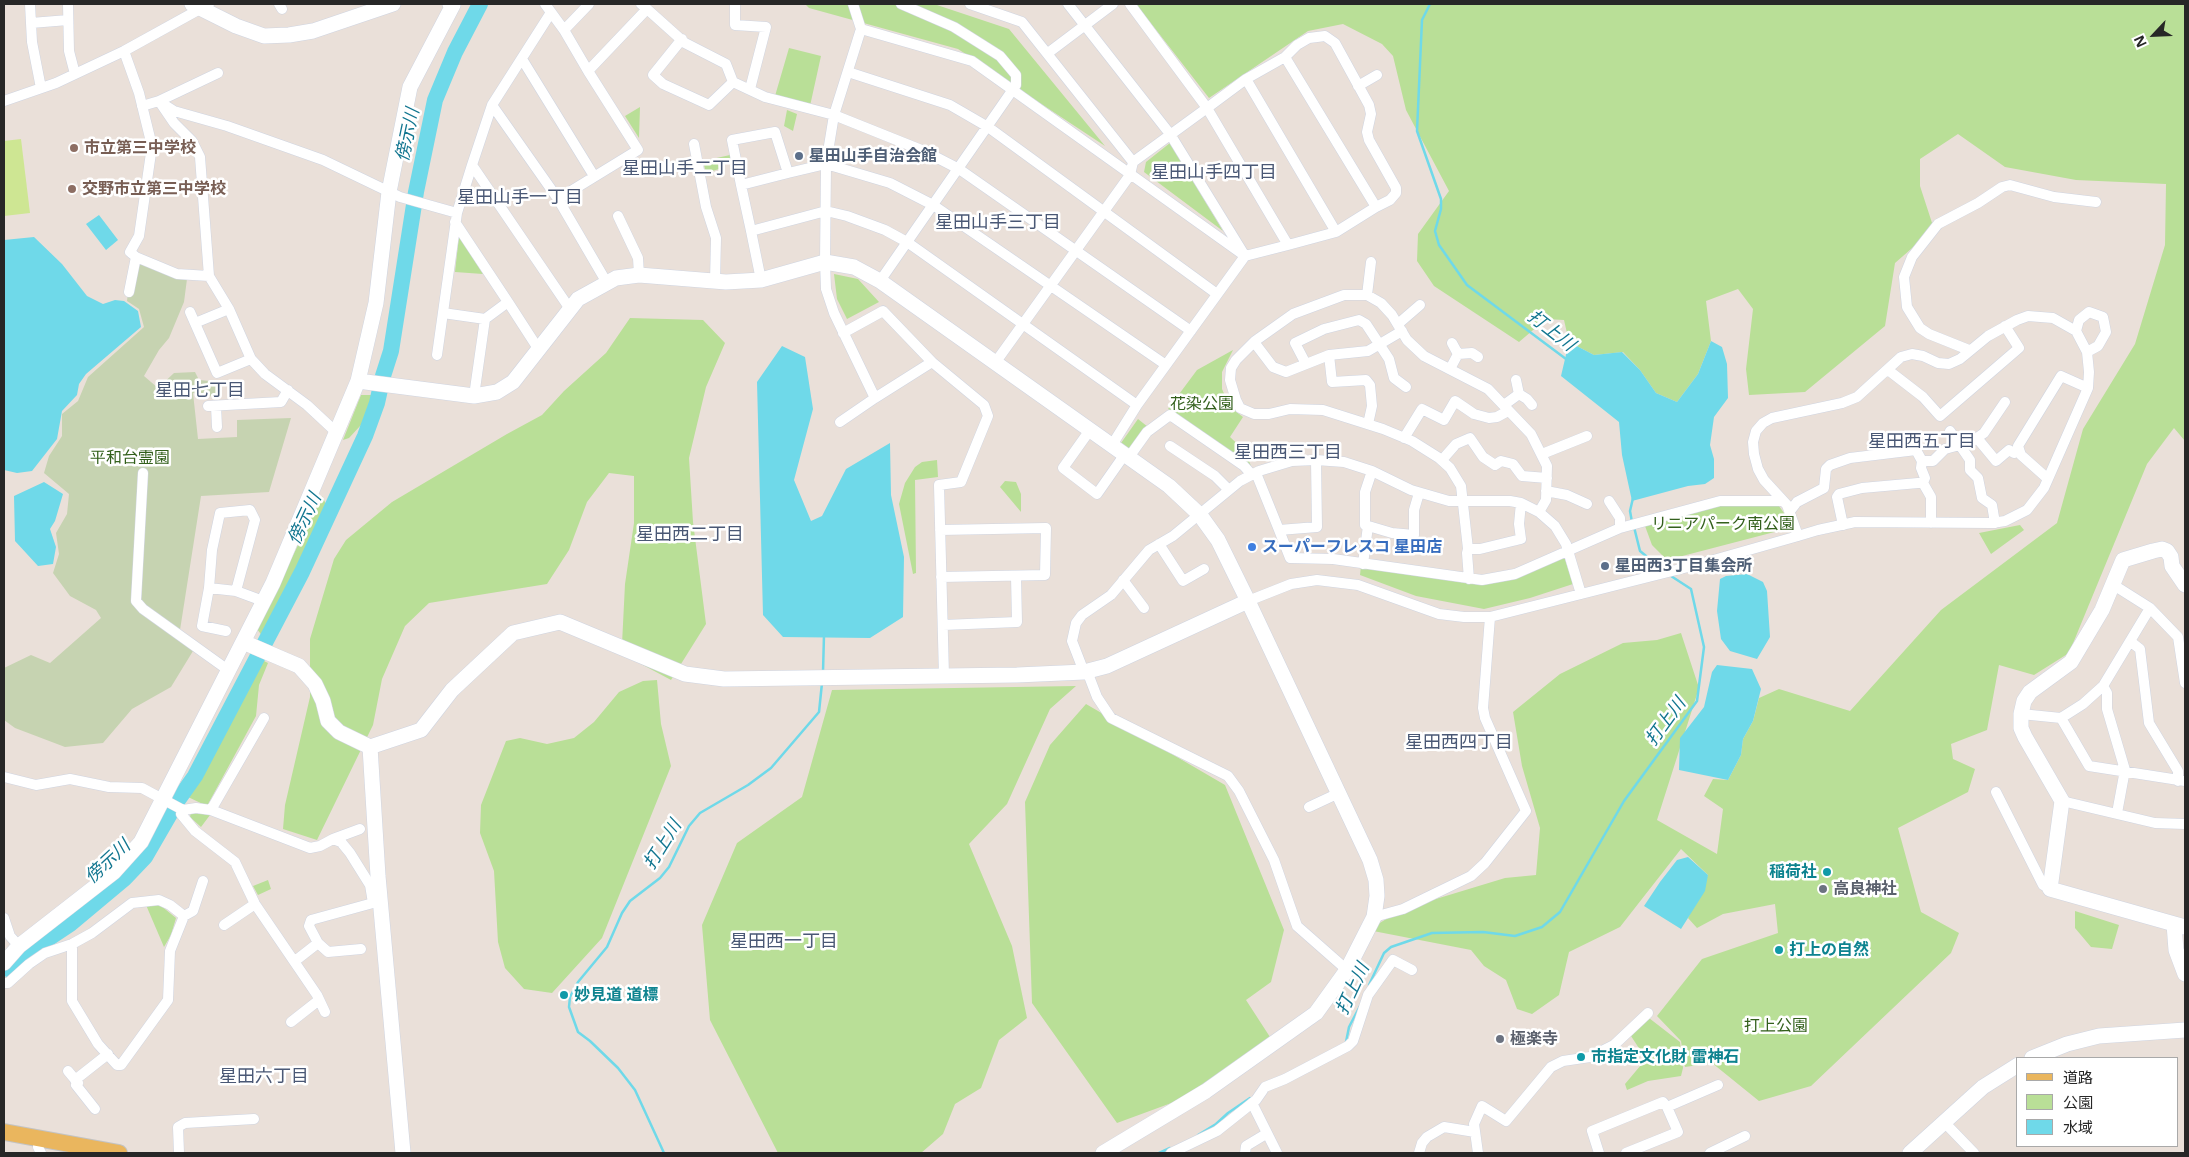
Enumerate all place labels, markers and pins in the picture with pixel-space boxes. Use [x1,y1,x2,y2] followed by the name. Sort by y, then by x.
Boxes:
[84,138,196,158] place label: 市立第三中学校
[68,142,80,154] marker: 市立第三中学校
[809,146,937,166] place label: 星田山手自治会館
[793,150,805,162] marker: 星田山手自治会館
[82,179,226,199] place label: 交野市立第三中学校
[66,183,78,195] marker: 交野市立第三中学校
[1262,537,1442,557] place label: スーパーフレスコ 星田店
[1246,541,1258,553] marker: スーパーフレスコ 星田店
[1615,556,1752,576] place label: 星田西3丁目集会所
[1599,560,1611,572] marker: 星田西3丁目集会所
[1769,862,1817,882] place label: 稲荷社
[1821,866,1833,878] marker: 稲荷社
[1833,879,1897,899] place label: 高良神社
[1817,883,1829,895] marker: 高良神社
[1789,940,1869,960] place label: 打上の自然
[1773,944,1785,956] marker: 打上の自然
[574,985,658,1005] place label: 妙見道 道標
[558,989,570,1001] marker: 妙見道 道標
[1510,1029,1558,1049] place label: 極楽寺
[1494,1033,1506,1045] marker: 極楽寺
[1591,1047,1739,1067] place label: 市指定文化財 雷神石
[1575,1051,1587,1063] marker: 市指定文化財 雷神石

